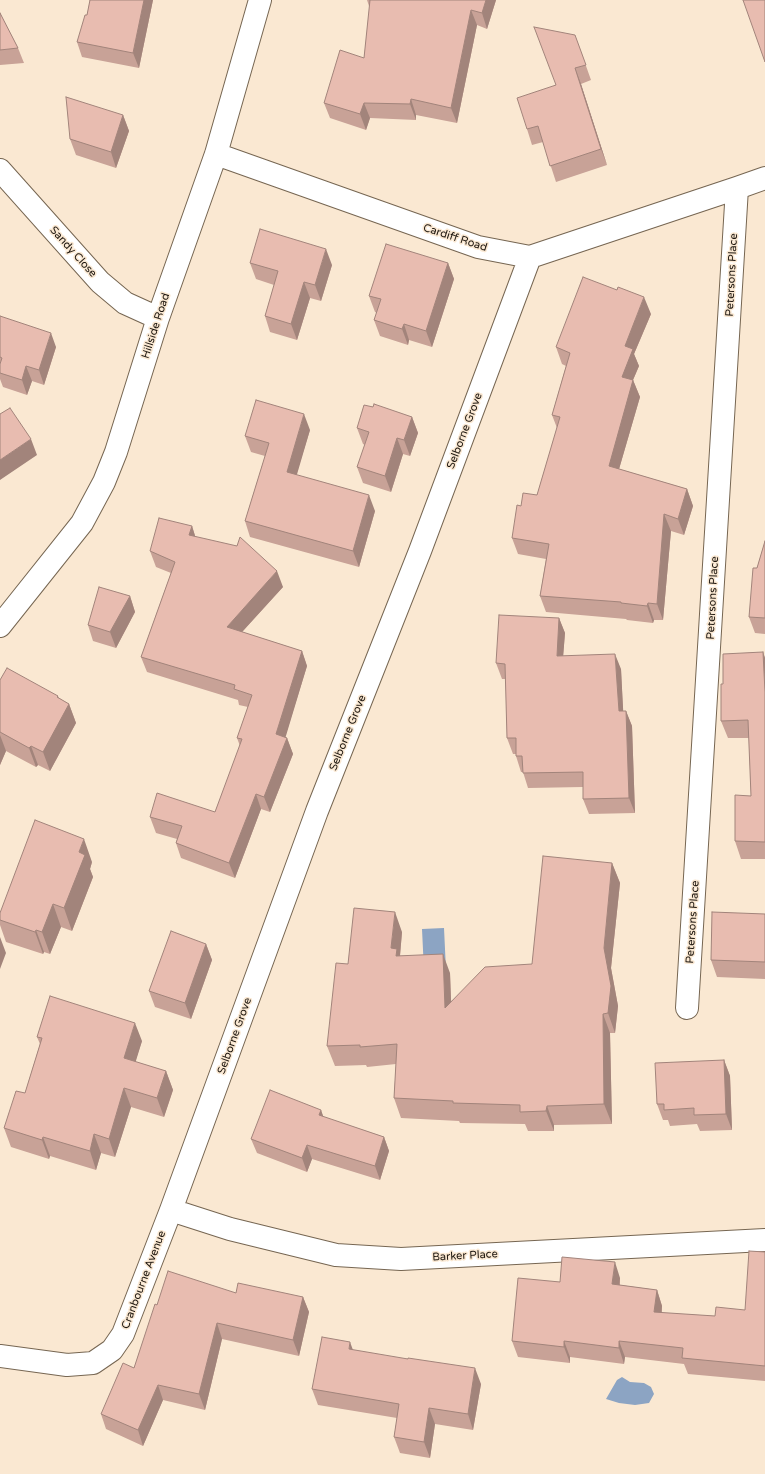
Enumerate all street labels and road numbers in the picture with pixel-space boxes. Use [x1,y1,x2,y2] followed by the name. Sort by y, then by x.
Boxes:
[421,221,489,255] street label: Cardiff Road
[47,224,99,280] street label: Sandy Close
[723,233,741,317] street label: Petersons Place
[139,292,173,360] street label: Hillside Road
[444,391,486,471] street label: Selborne Grove
[704,556,722,640] street label: Petersons Place
[327,693,369,773] street label: Selborne Grove
[684,880,702,964] street label: Petersons Place
[215,996,255,1076] street label: Selborne Grove
[119,1229,169,1331] street label: Cranbourne Avenue
[432,1248,498,1264] street label: Barker Place

